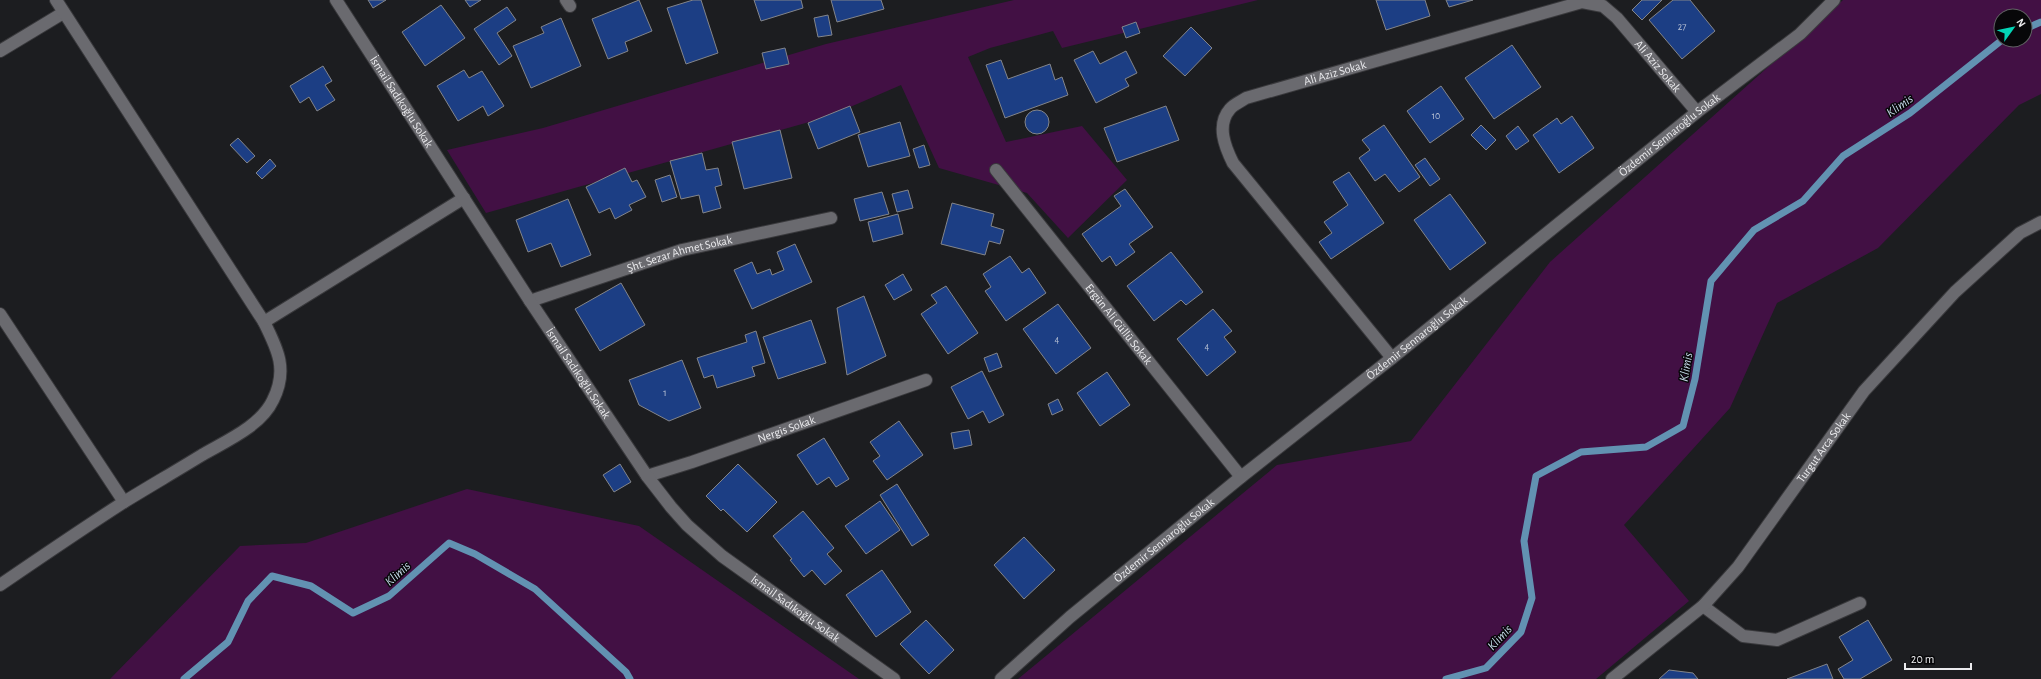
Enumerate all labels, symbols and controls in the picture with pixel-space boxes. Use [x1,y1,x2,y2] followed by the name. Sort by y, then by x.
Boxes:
[1993,8,2033,48] north arrow
[2014,17,2028,29] text: N
[1678,22,1686,32] house number: 27
[1633,38,1684,95] street label: Ali Aziz Sokak
[368,53,436,150] street label: İsmail Sadıkoğlu Sokak
[1302,58,1368,87] street label: Ali Aziz Sokak
[1616,91,1723,179] street label: Özdemir Sennaroğlu Sokak
[1884,93,1916,120] water label: Klimis
[1432,111,1440,121] house number: 10
[625,233,734,274] street label: Şht. Sezar Ahmet Sokak
[1083,281,1155,367] street label: Ergün Ali Güllü Sokak
[1363,294,1470,382] street label: Özdemir Sennaroğlu Sokak
[544,325,613,421] street label: İsmail Sadıkoğlu Sokak
[1055,335,1060,345] house number: 4
[1205,342,1210,352] house number: 4
[1678,352,1695,383] water label: Klimis
[663,388,667,398] house number: 1
[1794,410,1853,485] street label: Turgut Arca Sokak
[756,413,817,445] street label: Nergis Sokak
[1111,495,1217,585] street label: Özdemir Sennaroğlu Sokak
[383,560,413,589] water label: Klimis
[749,572,843,645] street label: İsmail Sadıkoğlu Sokak
[1485,623,1515,653] water label: Klimis
[1905,645,1971,671] scale bar
[1911,653,1934,665] text: 20 m

